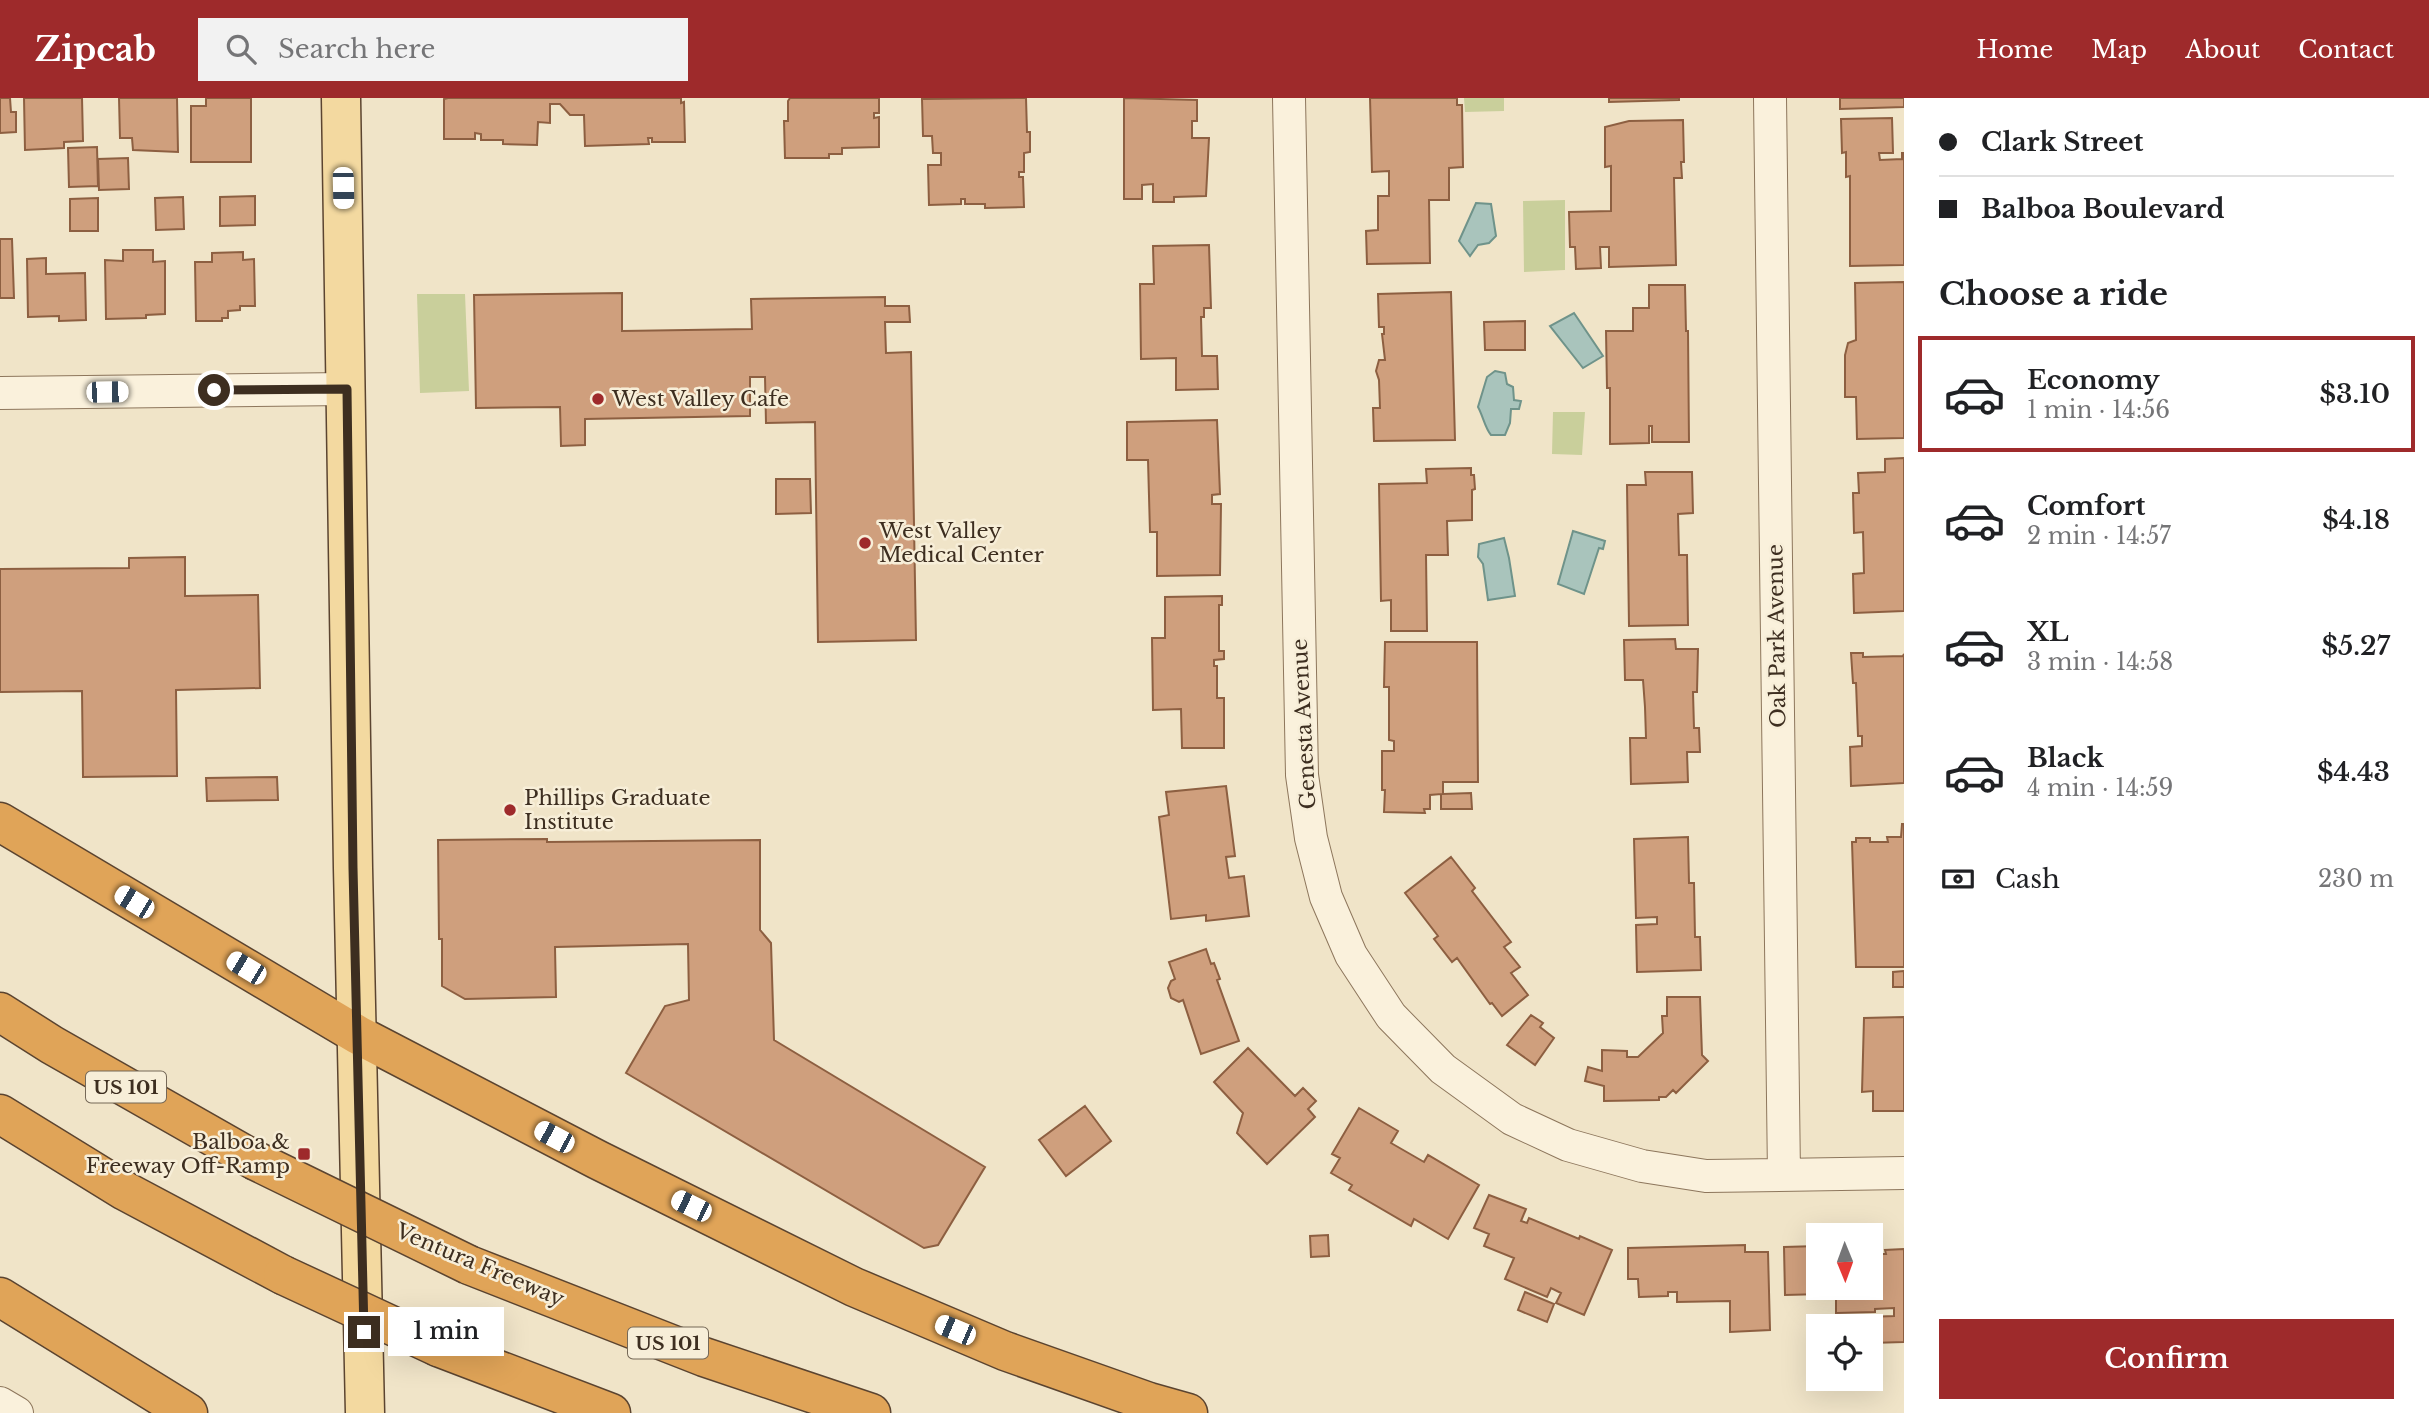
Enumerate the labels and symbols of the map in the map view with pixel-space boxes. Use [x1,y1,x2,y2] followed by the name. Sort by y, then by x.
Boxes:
[333,167,354,209] car
[198,374,230,406] route start
[86,381,129,403] car
[611,386,789,412] place label: West Valley Cafe
[590,391,606,407] marker: West Valley Cafe
[878,518,1044,568] place label: West Valley Medical Center
[857,535,873,551] marker: West Valley Medical Center
[1762,544,1792,728] street label: Oak Park Avenue
[1287,638,1321,810] street label: Genesta Avenue
[524,785,710,835] place label: Phillips Graduate Institute
[502,802,518,818] marker: Phillips Graduate Institute
[111,882,158,922] car
[223,948,270,988] car
[86,1071,166,1102] road number: US 101
[531,1118,578,1156] car
[86,1129,290,1179] place label: Balboa & Freeway Off-Ramp
[296,1146,312,1162] marker: Balboa & Freeway Off-Ramp
[668,1187,715,1225] car
[391,1217,569,1312] street label: Ventura Freeway
[1806,1223,1883,1300] north arrow
[388,1308,504,1356] callout: 1 min
[932,1312,979,1348] car
[348,1316,380,1348] route end
[628,1328,708,1358] road number: US 101

